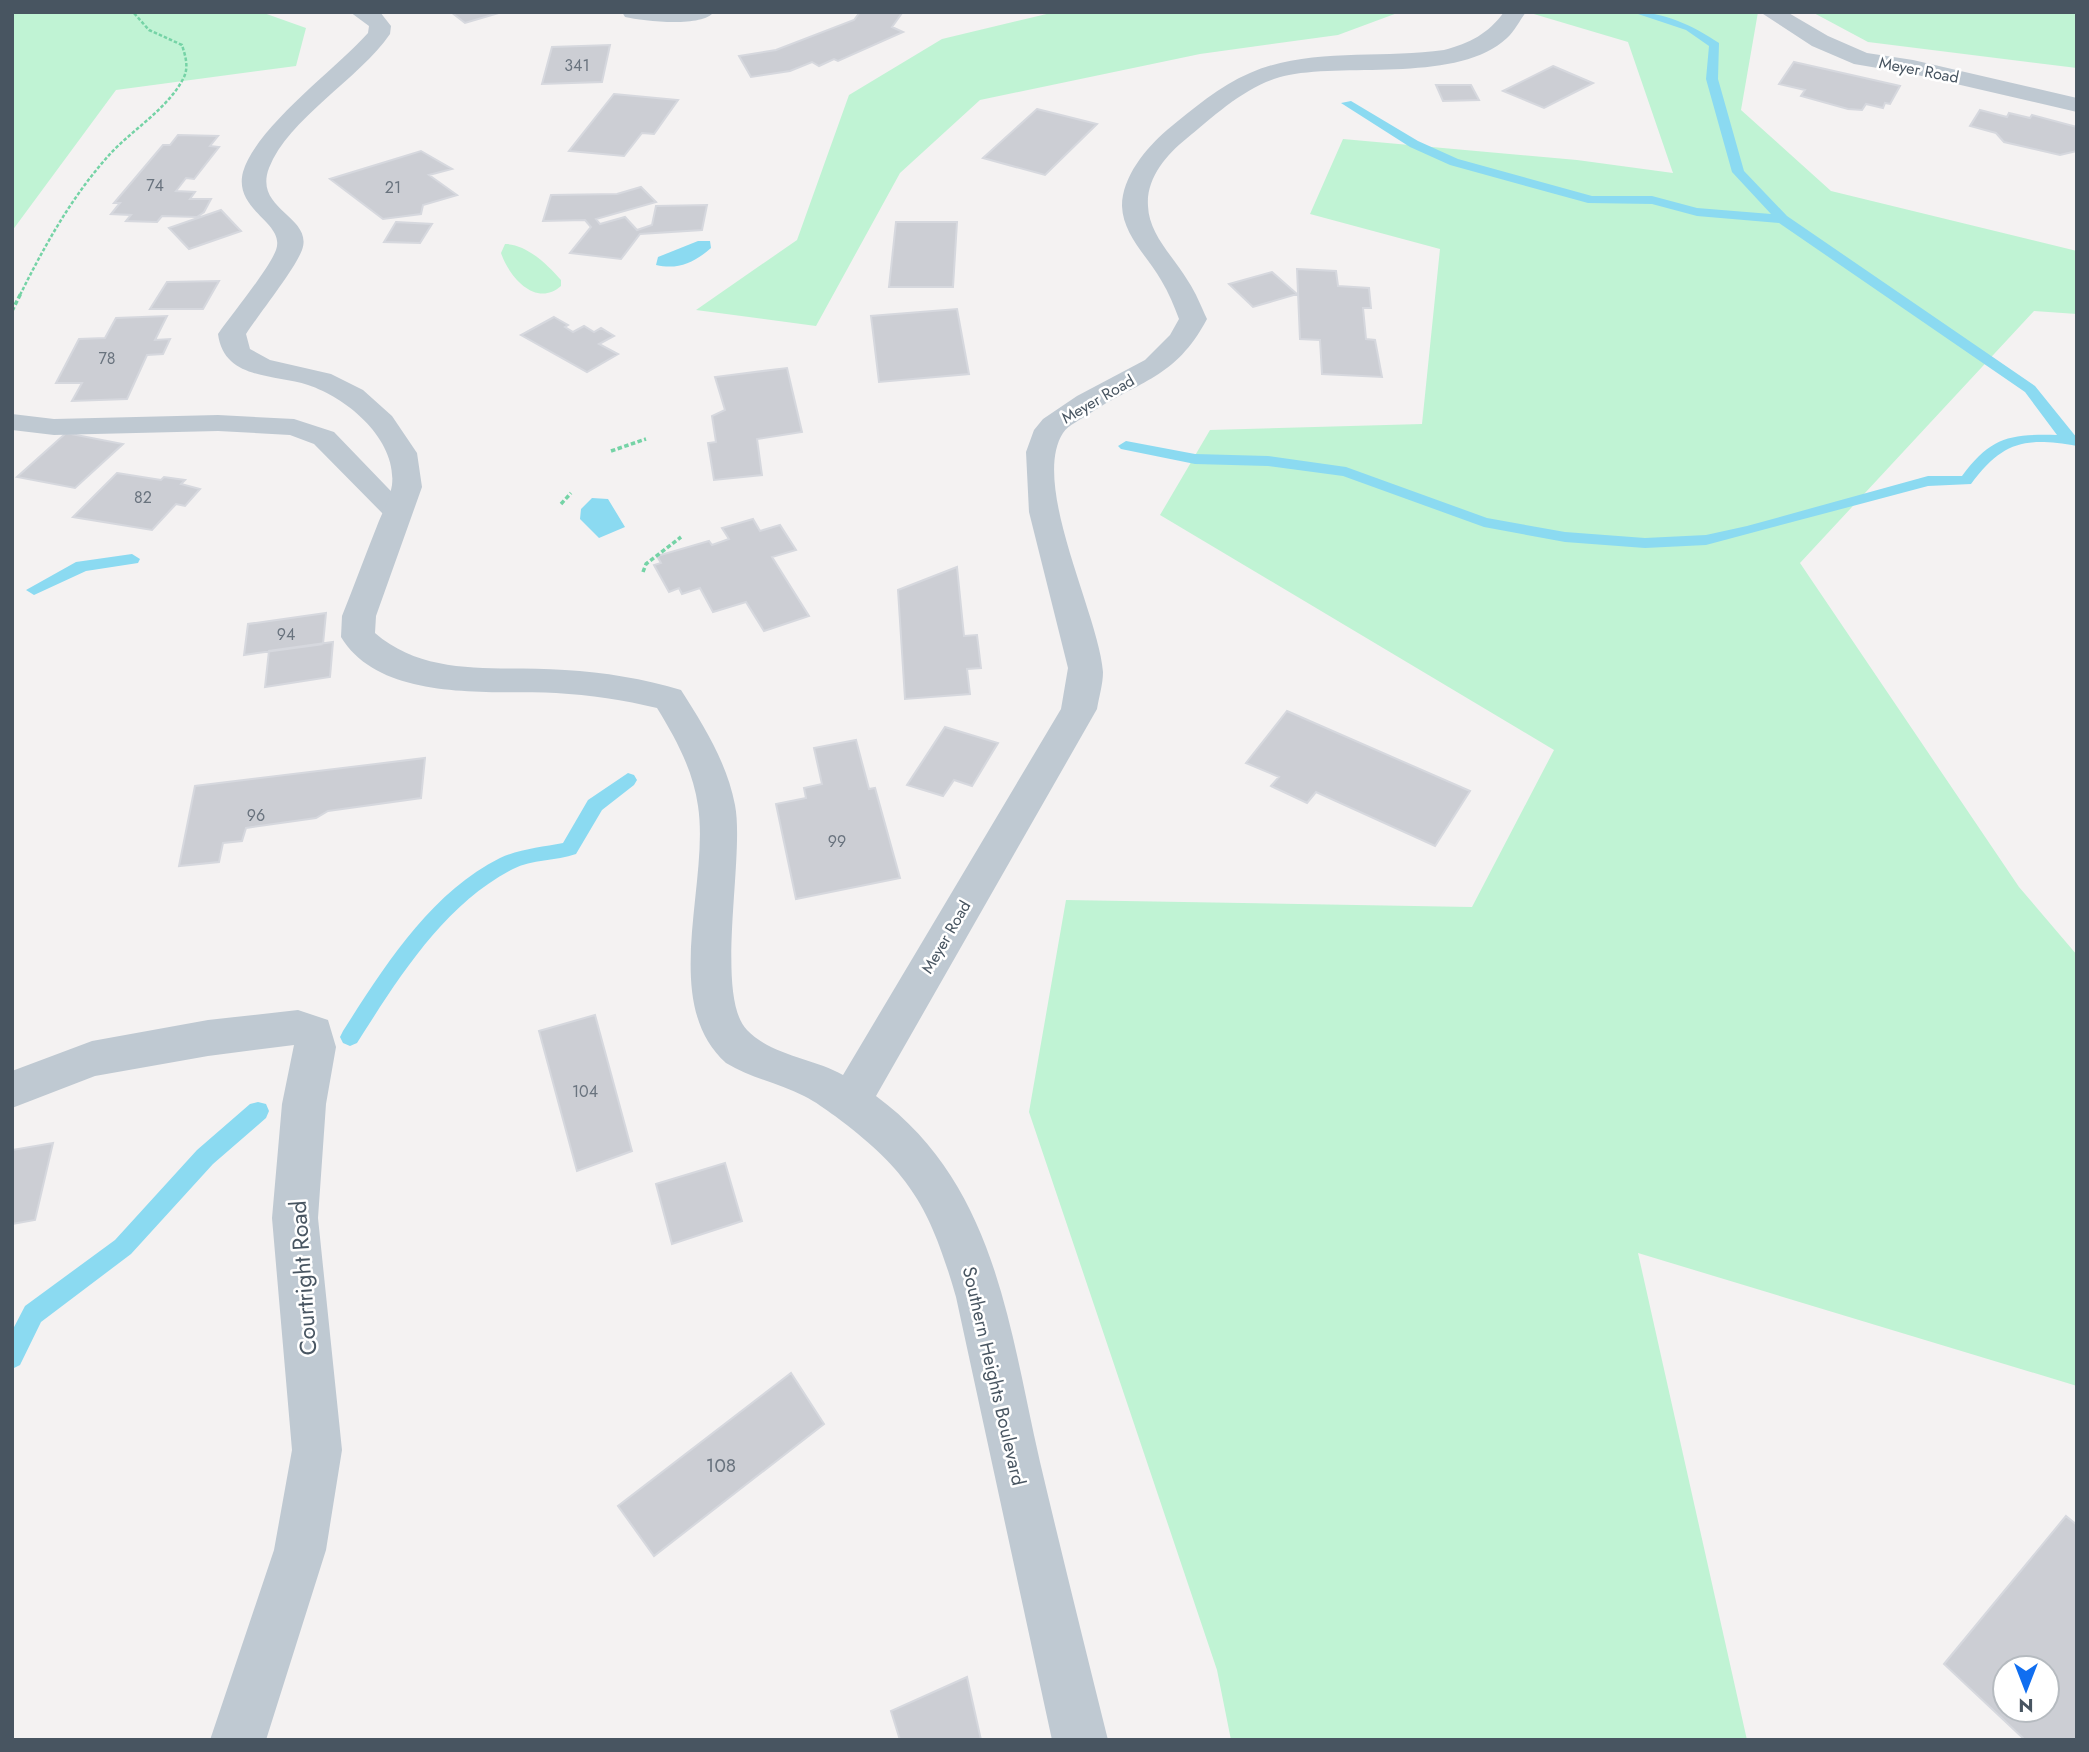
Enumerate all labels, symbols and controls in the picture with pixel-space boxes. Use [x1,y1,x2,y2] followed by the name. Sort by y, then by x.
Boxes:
[1877,51,1961,89] street label: Meyer Road
[564,54,590,77] house number: 341
[146,174,164,197] house number: 74
[385,176,401,199] house number: 21
[98,347,116,370] house number: 78
[1057,369,1139,429] street label: Meyer Road
[134,486,152,509] house number: 82
[277,623,295,646] house number: 94
[247,804,265,827] house number: 96
[828,830,846,853] house number: 99
[916,896,976,978] street label: Meyer Road
[572,1080,598,1103] house number: 104
[281,1200,325,1356] street label: Courtright Road
[956,1264,1032,1488] street label: Southern Heights Boulevard
[706,1452,736,1479] house number: 108
[1991,1654,2061,1724] north arrow
[2018,1692,2034,1719] text: N

